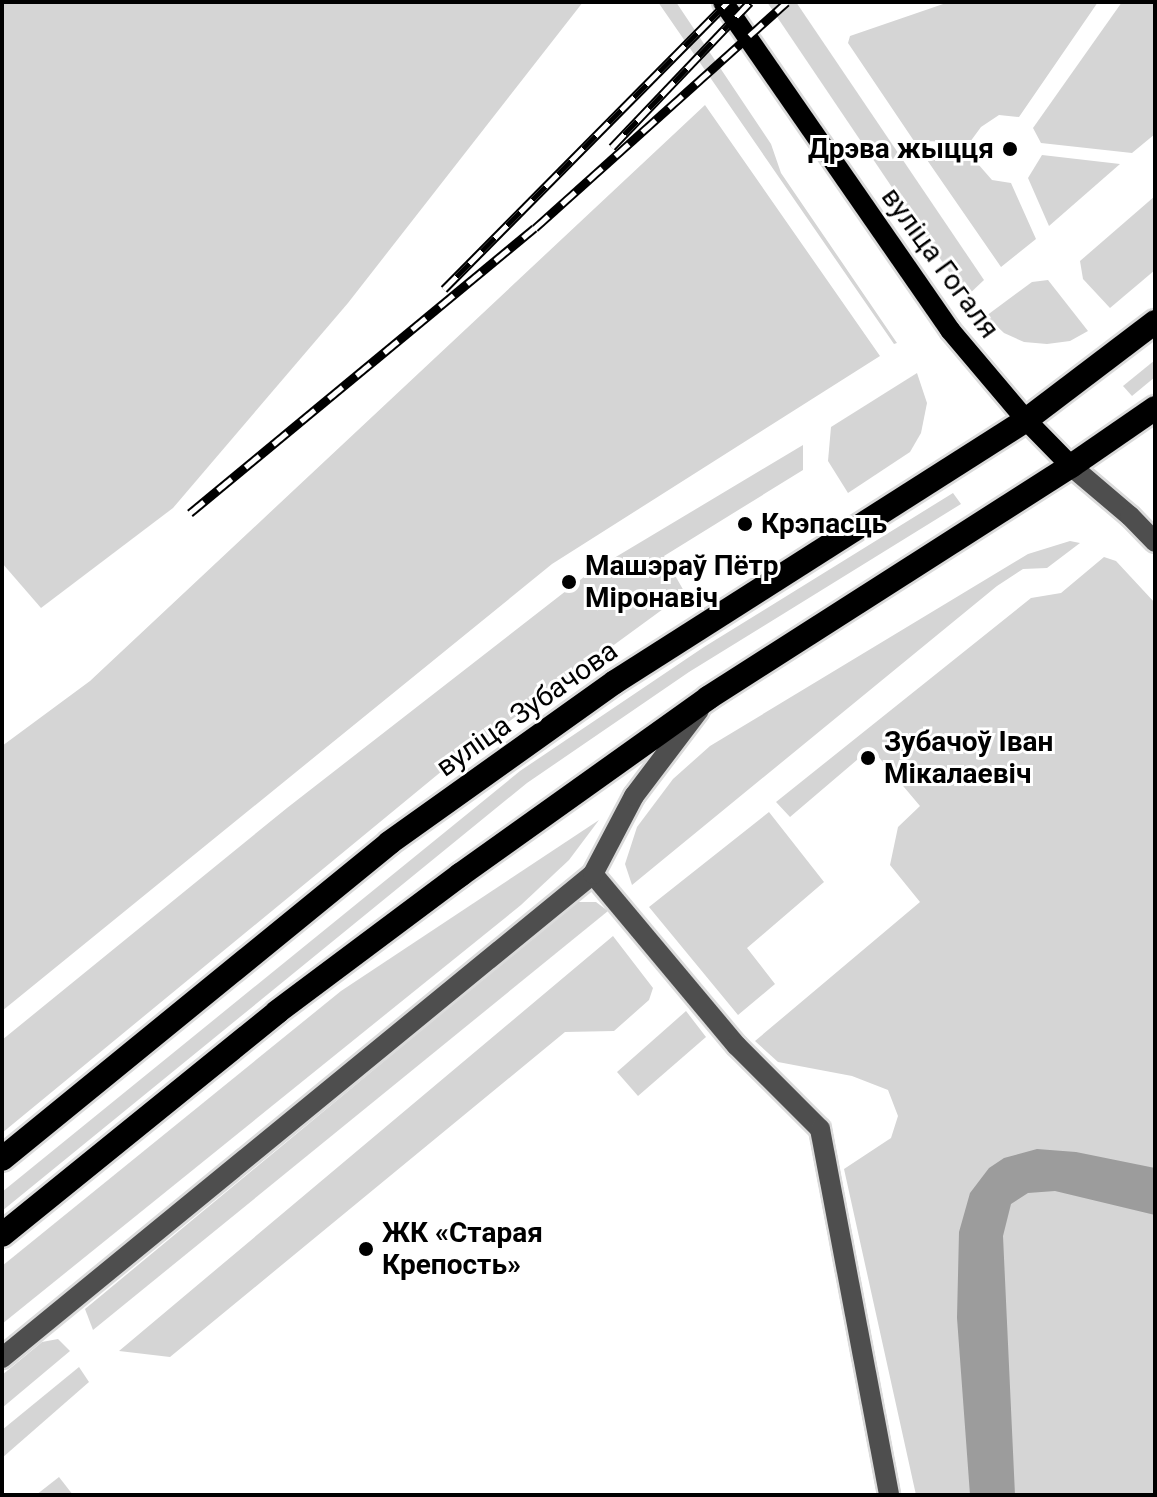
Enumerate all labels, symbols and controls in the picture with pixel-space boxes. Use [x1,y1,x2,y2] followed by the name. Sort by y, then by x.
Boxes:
[808,132,994,166] place label: Дрэва жыцця
[1001,140,1019,158] marker: Дрэва жыцця
[874,181,1006,345] street label: вуліца Гогаля
[761,507,887,541] place label: Крэпасць
[736,515,754,533] marker: Крэпасць
[585,549,779,615] place label: Машэраў Пётр Міронавіч
[560,573,578,591] marker: Машэраў Пётр Міронавіч
[430,634,624,784] street label: вуліца Зубачова
[884,725,1053,791] place label: Зубачоў Іван Мікалаевіч
[859,749,877,767] marker: Зубачоў Іван Мікалаевіч
[382,1216,543,1282] place label: ЖК «Старая Крепость»
[357,1240,375,1258] marker: ЖК «Старая Крепость»

